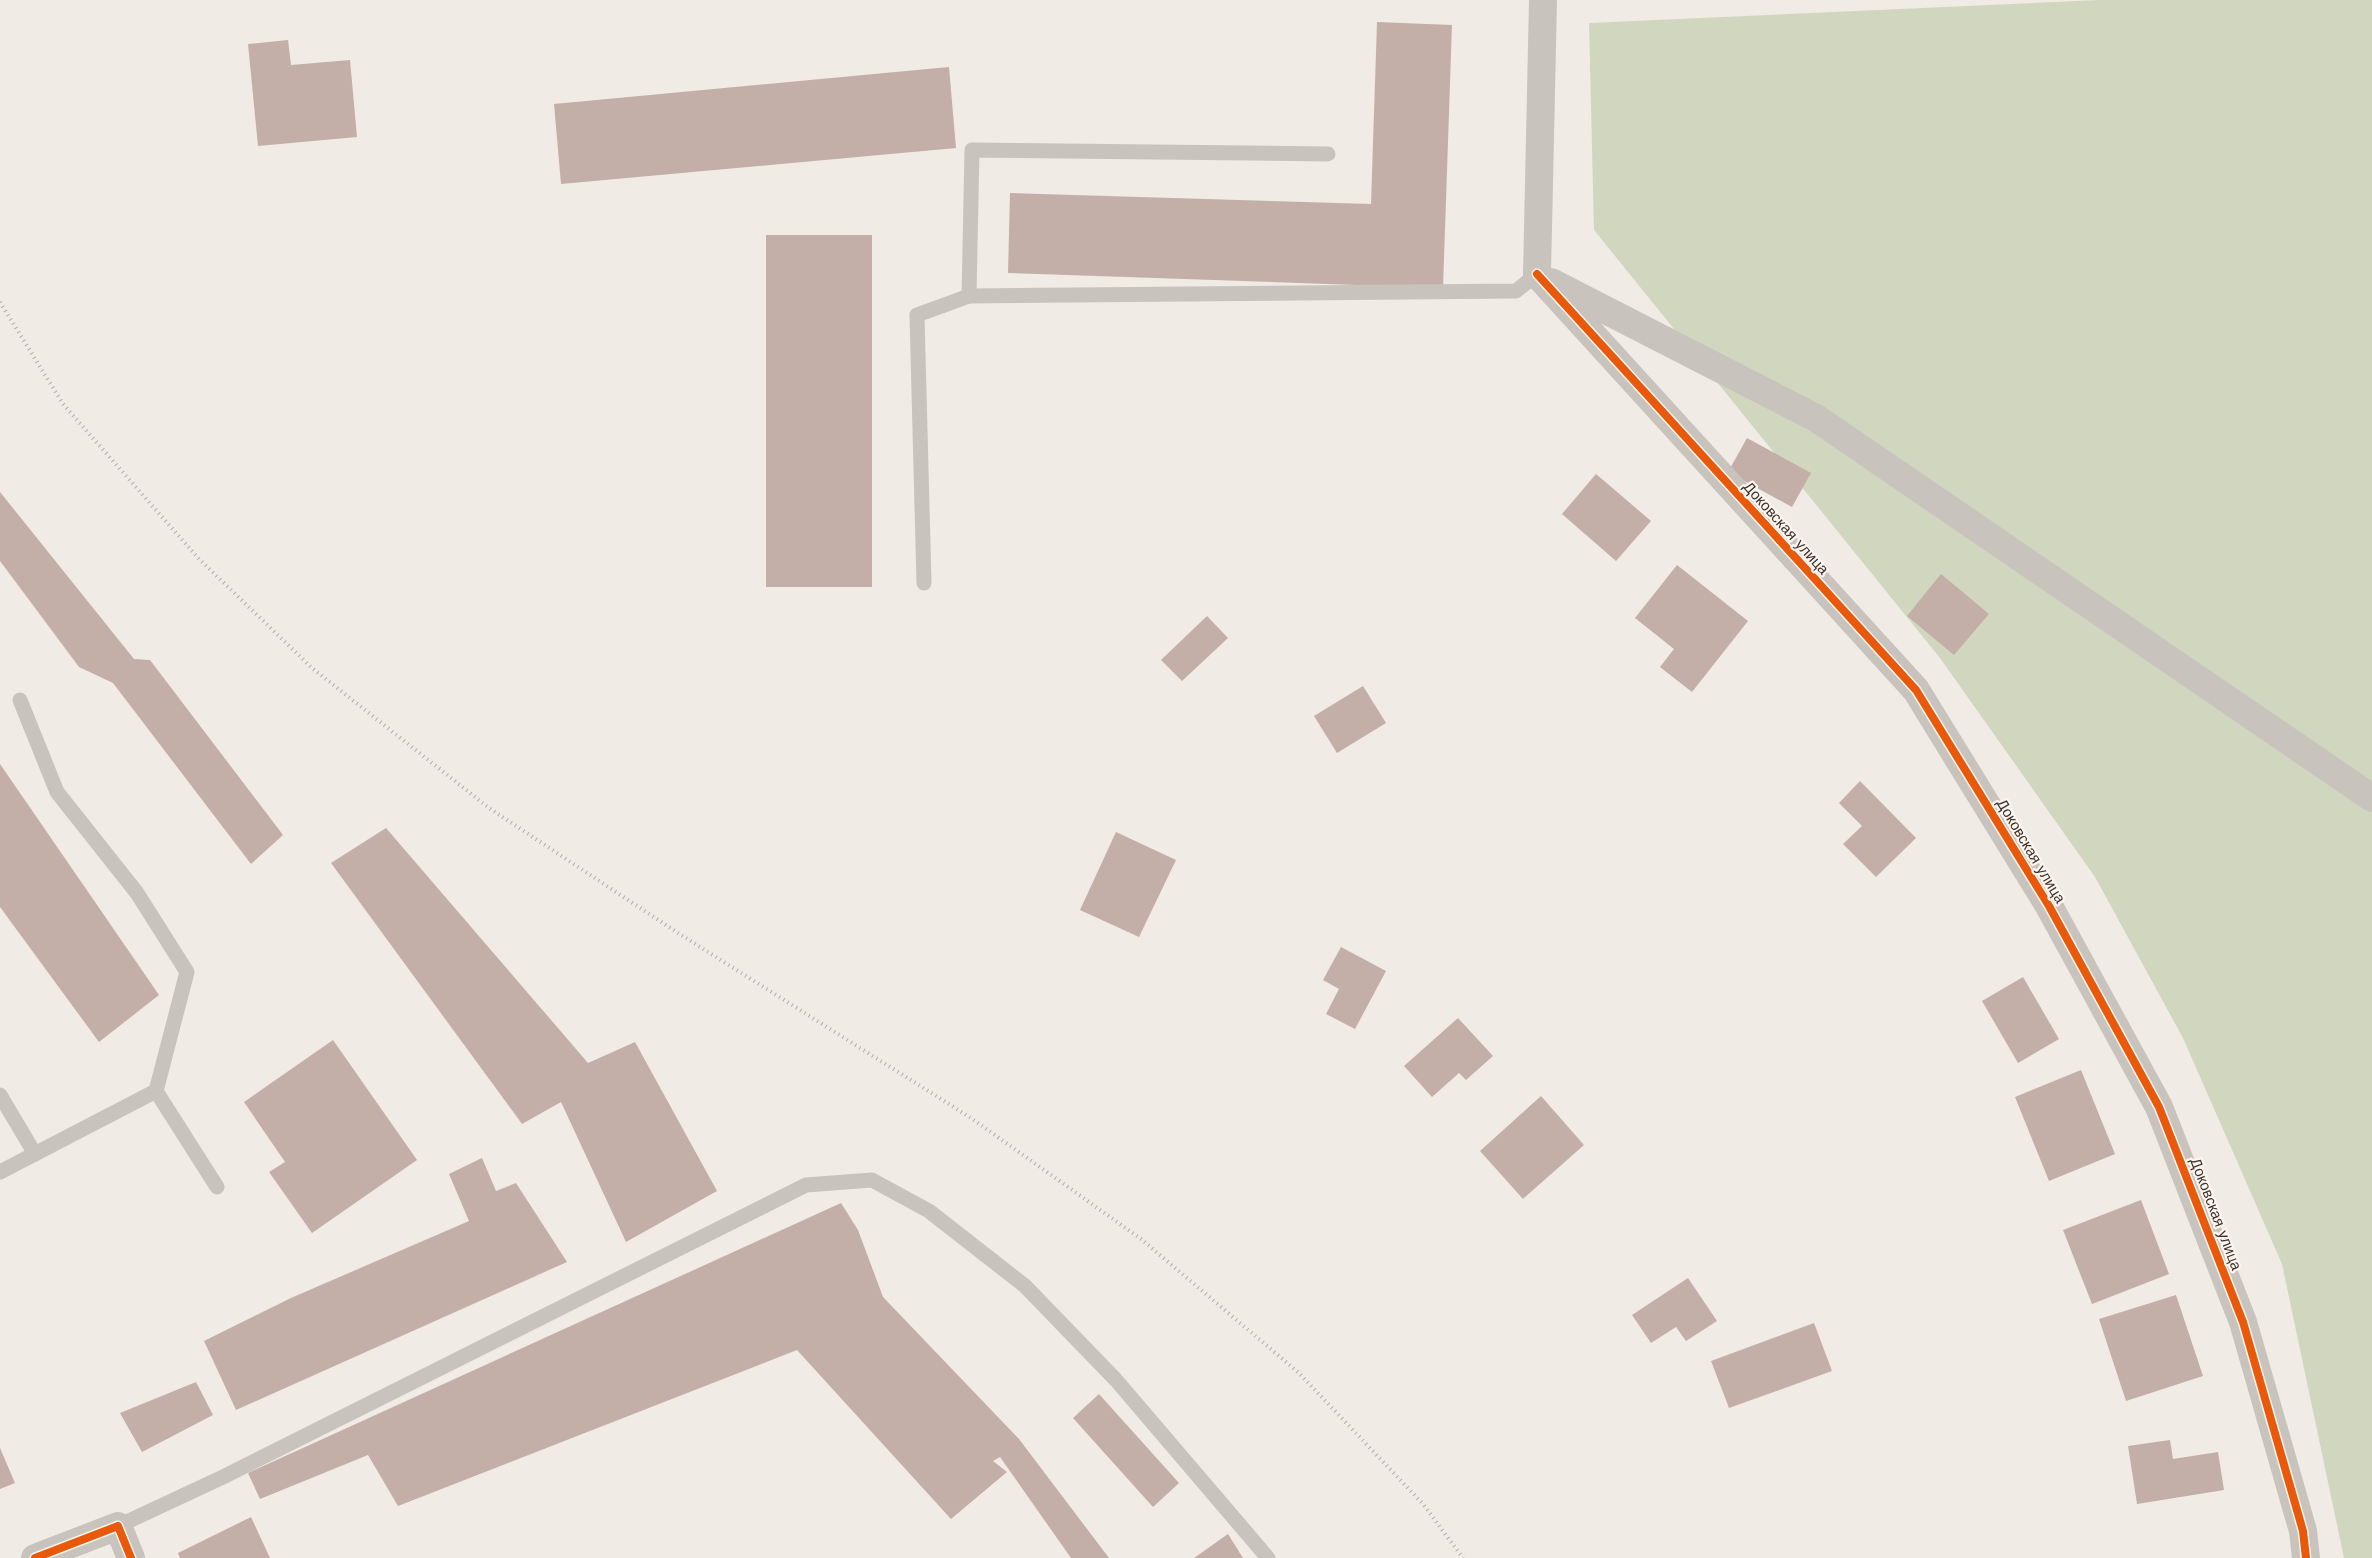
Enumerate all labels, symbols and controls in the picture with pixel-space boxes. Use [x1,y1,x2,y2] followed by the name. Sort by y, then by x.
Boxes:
[1740,478,1833,579] street label: Доковская улица
[1993,795,2070,907] street label: Доковская улица
[2186,1155,2246,1273] street label: Доковская улица

